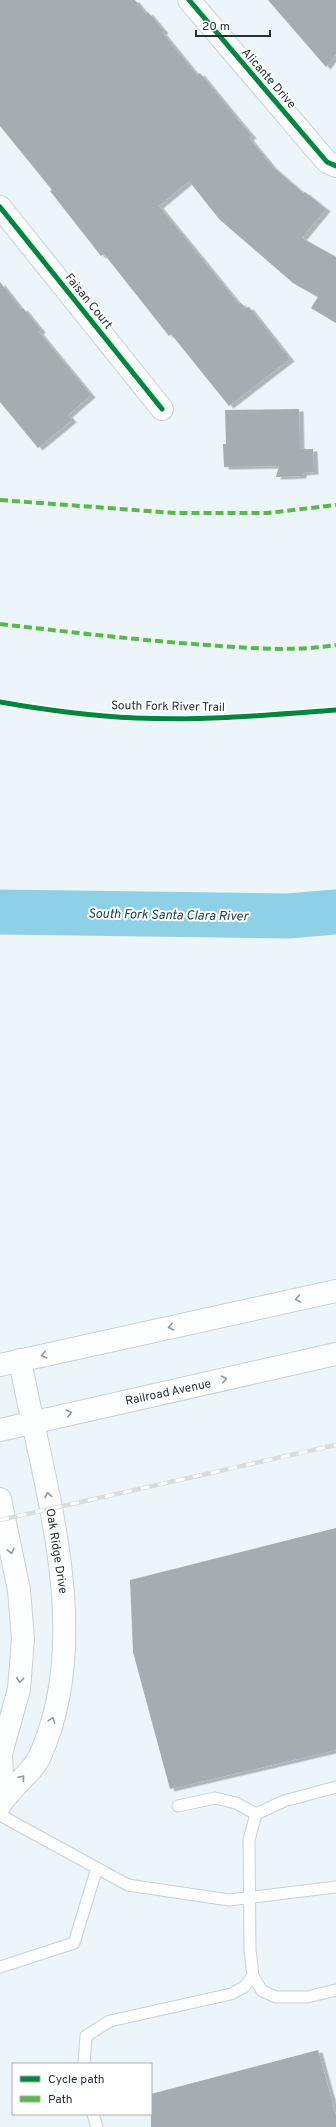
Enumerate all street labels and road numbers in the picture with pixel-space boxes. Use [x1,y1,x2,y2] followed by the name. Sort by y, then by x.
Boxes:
[237,45,299,112] street label: Alicante Drive
[61,270,116,333] street label: Faisan Court
[111,698,225,716] street label: South Fork River Trail
[124,1376,213,1410] street label: Railroad Avenue
[41,1507,71,1595] street label: Oak Ridge Drive

